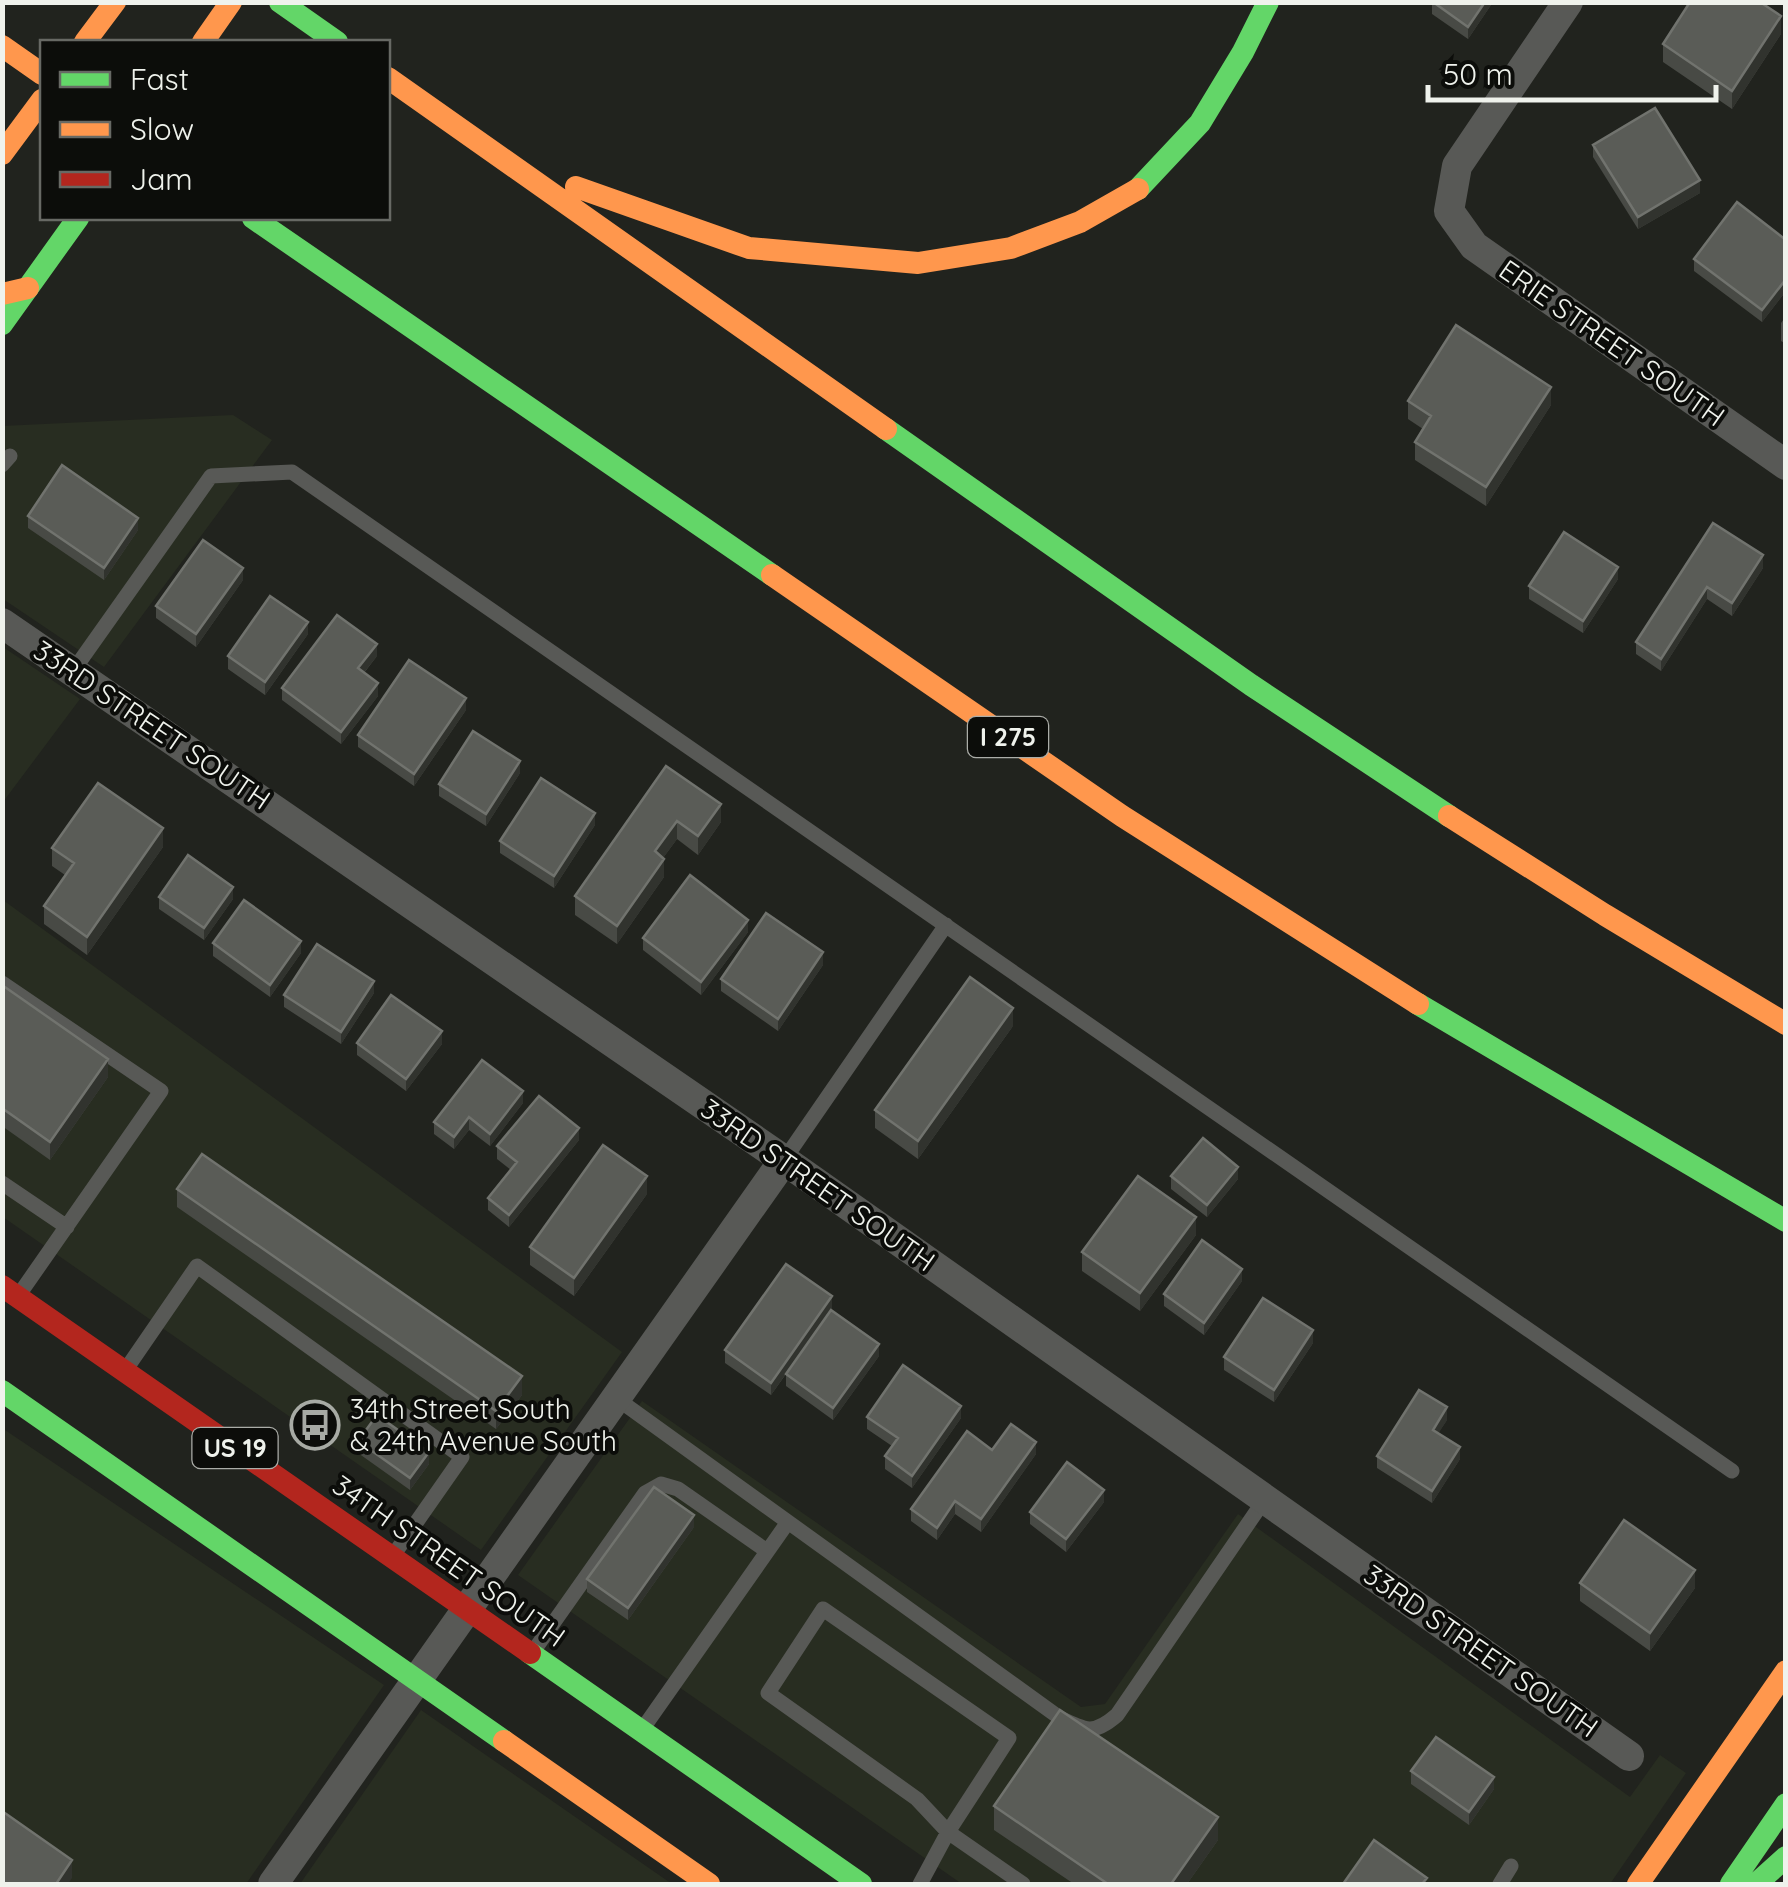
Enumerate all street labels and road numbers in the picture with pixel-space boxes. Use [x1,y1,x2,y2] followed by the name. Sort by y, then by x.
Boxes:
[1493,252,1732,434] street label: ERIE STREET SOUTH
[27,632,277,817] street label: 33RD STREET SOUTH
[968,717,1048,757] road number: I 275
[694,1091,942,1279] street label: 33RD STREET SOUTH
[192,1428,278,1468] road number: US 19
[326,1467,572,1654] street label: 34TH STREET SOUTH
[1357,1557,1605,1745] street label: 33RD STREET SOUTH

